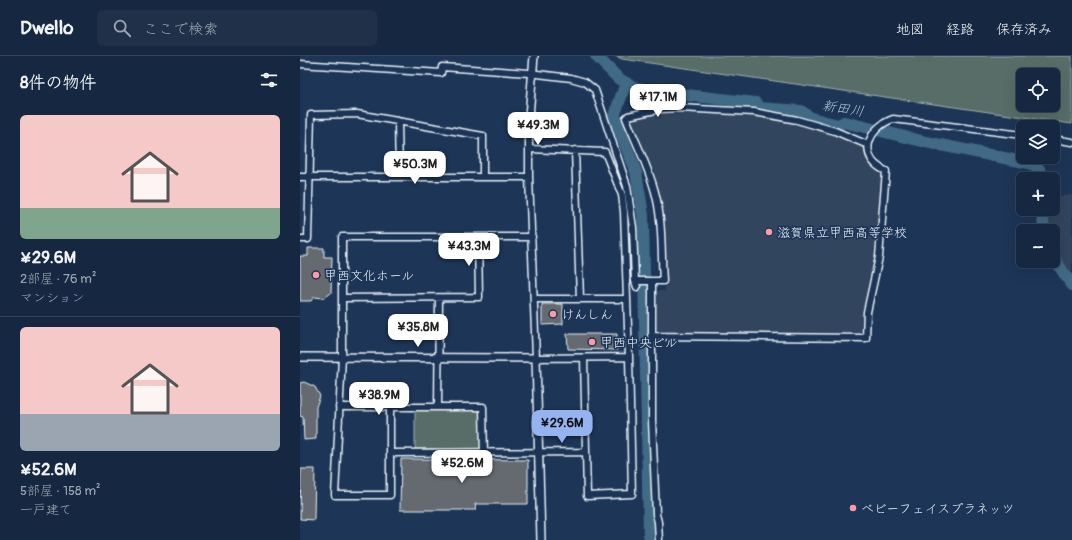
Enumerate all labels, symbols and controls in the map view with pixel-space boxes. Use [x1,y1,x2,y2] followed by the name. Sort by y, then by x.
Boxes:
[97,10,377,46] search box
[20,16,73,40] text: Dwello
[111,17,133,39] icon: search
[143,20,218,39] text: ここで検索
[896,21,924,38] text: 地図
[946,21,974,38] text: 経路
[996,21,1052,38] text: 保存済み
[1016,68,1060,268] map controls
[1016,68,1060,112] button: locate
[258,69,280,91] icon: filters
[20,72,97,93] text: 8件の物件
[625,84,691,118] pin: ¥17.1M
[639,89,677,105] text: ¥17.1M
[821,97,865,120] water label: 新田川
[505,112,571,146] pin: ¥49.3M
[517,117,559,133] text: ¥49.3M
[1016,120,1060,164] button: layers
[114,141,186,213] icon: home
[382,151,448,185] pin: ¥50.3M
[393,156,437,172] text: ¥50.3M
[1016,172,1060,216] button: +
[1016,224,1060,268] button: −
[777,225,907,241] place label: 滋賀県立甲西高等学校
[764,227,774,237] marker: 滋賀県立甲西高等学校
[436,233,502,267] pin: ¥43.3M
[447,238,491,254] text: ¥43.3M
[20,247,76,268] text: ¥29.6M
[324,268,414,284] place label: 甲西文化ホール
[311,270,321,280] marker: 甲西文化ホール
[20,271,96,287] text: 2部屋 · 76 m²
[20,290,84,306] text: マンション
[561,307,613,323] place label: けんしん
[548,309,558,319] marker: けんしん
[385,314,451,348] pin: ¥35.8M
[397,319,439,335] text: ¥35.8M
[600,335,678,351] place label: 甲西中央ビル
[587,337,597,347] marker: 甲西中央ビル
[114,353,186,425] icon: home
[346,382,412,416] pin: ¥38.9M
[358,387,400,403] text: ¥38.9M
[529,410,595,444] pin: ¥29.6M
[541,415,583,431] text: ¥29.6M
[429,450,495,484] pin: ¥52.6M
[440,455,484,471] text: ¥52.6M
[20,459,76,480] text: ¥52.6M
[20,483,100,499] text: 5部屋 · 158 m²
[861,501,1015,517] place label: ベビーフェイスプラネッツ
[20,502,72,518] text: 一戸建て
[848,503,858,513] marker: ベビーフェイスプラネッツ

